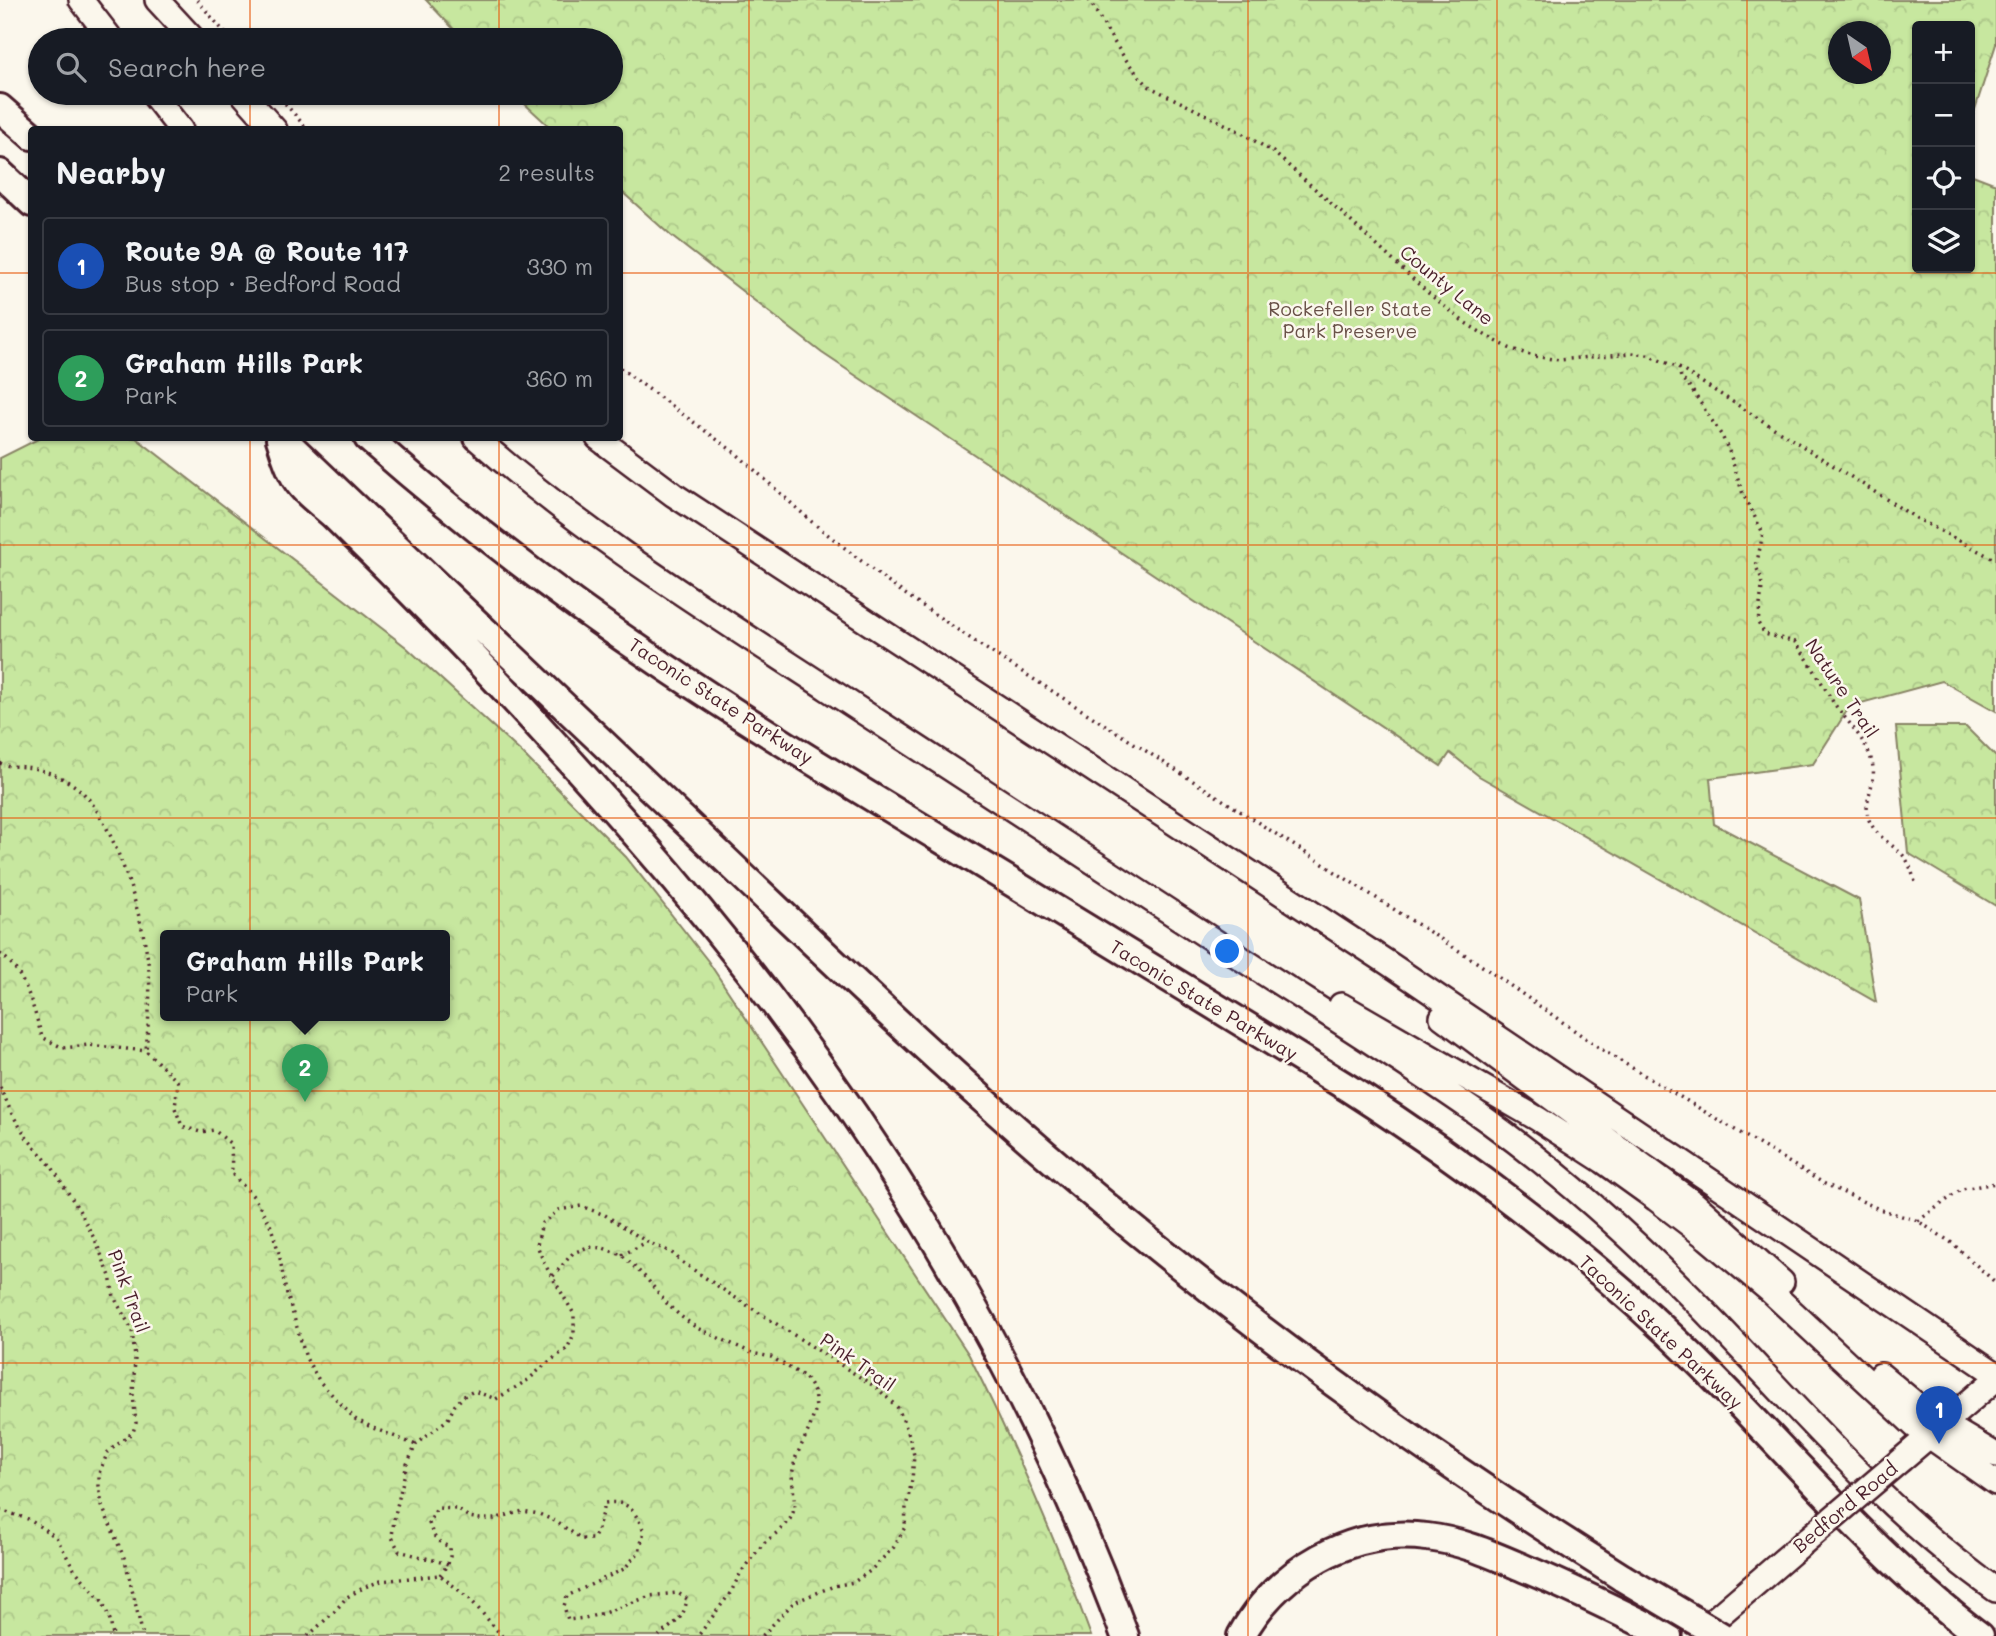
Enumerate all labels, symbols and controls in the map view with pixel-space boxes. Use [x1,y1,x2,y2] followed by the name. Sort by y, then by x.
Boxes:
[1828,21,1891,84] north arrow
[1912,21,1975,273] map controls
[1912,21,1975,84] button: +
[28,28,623,105] search box
[52,48,90,86] icon: search
[108,50,266,84] text: Search here
[1912,84,1975,147] button: −
[1912,147,1975,210] button: locate
[56,152,166,192] text: Nearby
[498,157,595,187] text: 2 results
[1912,210,1975,273] button: layers
[125,234,409,268] text: Route 9A @ Route 117
[1395,239,1500,330] street label: County Lane
[76,251,86,281] text: 1
[526,251,593,281] text: 330 m
[125,268,401,298] text: Bus stop · Bedford Road
[1268,296,1432,343] park label: Rockefeller State Park Preserve
[125,346,363,380] text: Graham Hills Park
[75,363,87,393] text: 2
[526,363,593,393] text: 360 m
[125,380,177,410] text: Park
[624,632,818,770] street label: Taconic State Parkway
[1800,633,1885,742] street label: Nature Trail
[160,930,450,1021] popup
[1106,933,1303,1066] street label: Taconic State Parkway
[1210,934,1244,968] your location
[186,944,424,978] text: Graham Hills Park
[186,978,238,1008] text: Park
[282,1044,328,1102] pin: 2
[103,1246,156,1336] street label: Pink Trail
[1574,1249,1749,1414] street label: Taconic State Parkway
[816,1326,901,1397] street label: Pink Trail
[1916,1386,1962,1444] pin: 1
[1787,1455,1902,1558] street label: Bedford Road

